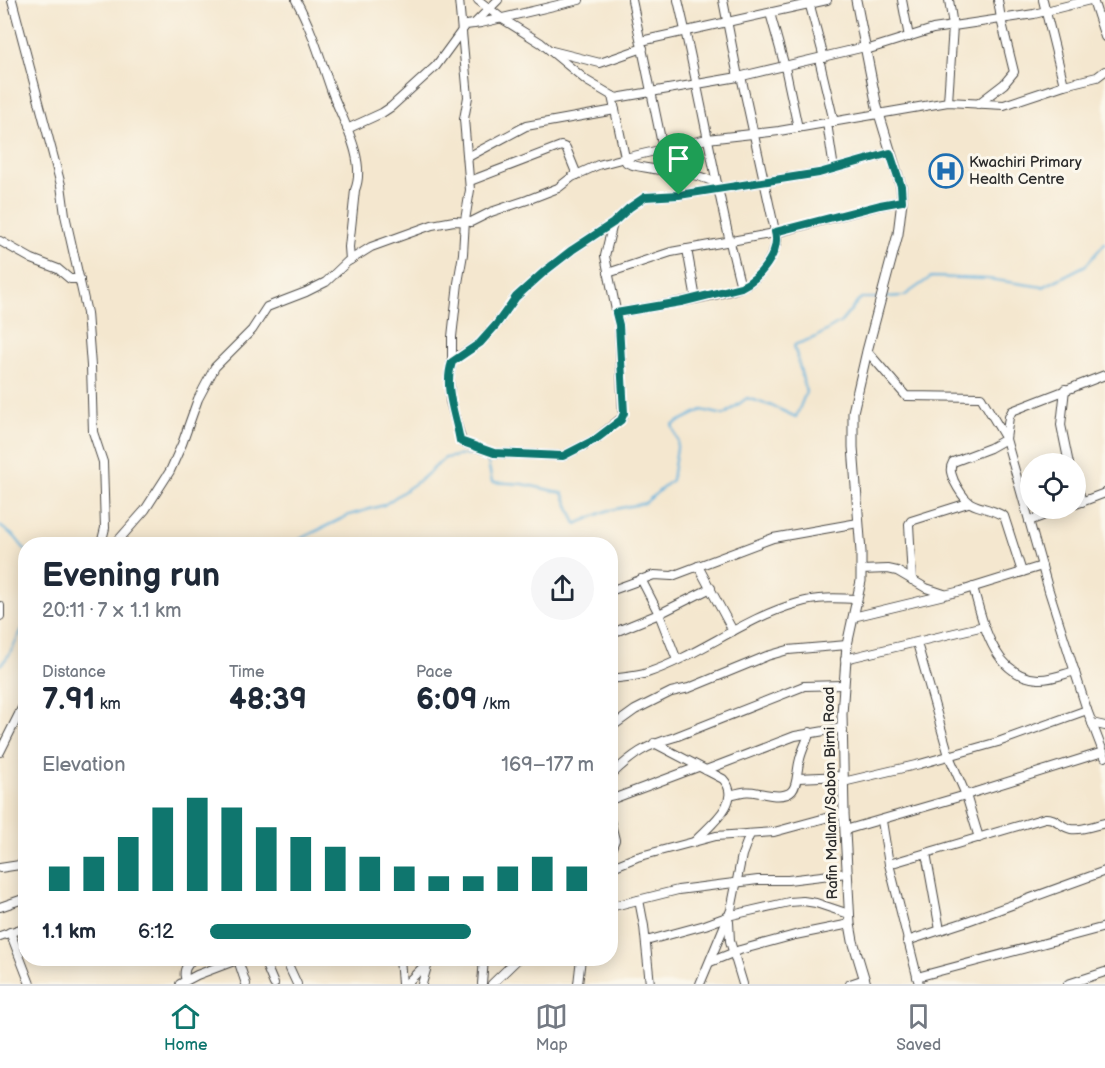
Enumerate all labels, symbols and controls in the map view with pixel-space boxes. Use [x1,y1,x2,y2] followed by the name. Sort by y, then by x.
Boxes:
[653,133,704,195] pin
[662,142,695,175] icon: arrive
[928,153,964,189] hospital icon: Kwachiri Primary Health Centre
[969,153,1082,189] place label: Kwachiri Primary Health Centre
[1020,453,1086,519] map controls
[1020,453,1086,519] button: locate
[42,556,220,596] text: Evening run
[531,557,594,620] button: share
[42,599,181,623] text: 20:11 · 7 × 1.1 km
[42,663,106,682] text: Distance
[229,663,264,682] text: Time
[416,663,452,682] text: Pace
[42,682,95,718] text: 7.91
[229,682,307,718] text: 48:39
[416,682,478,718] text: 6:09
[820,686,842,900] street label: Rafin Mallam/Sabon Birni Road
[95,695,121,714] text: km
[478,695,510,714] text: /km
[42,753,125,777] text: Elevation
[501,753,594,777] text: 169–177 m
[42,920,96,944] text: 1.1 km
[138,920,174,944] text: 6:12
[164,1000,207,1055] tab: Home
[535,1000,568,1055] tab: Map
[896,1000,941,1055] tab: Saved

